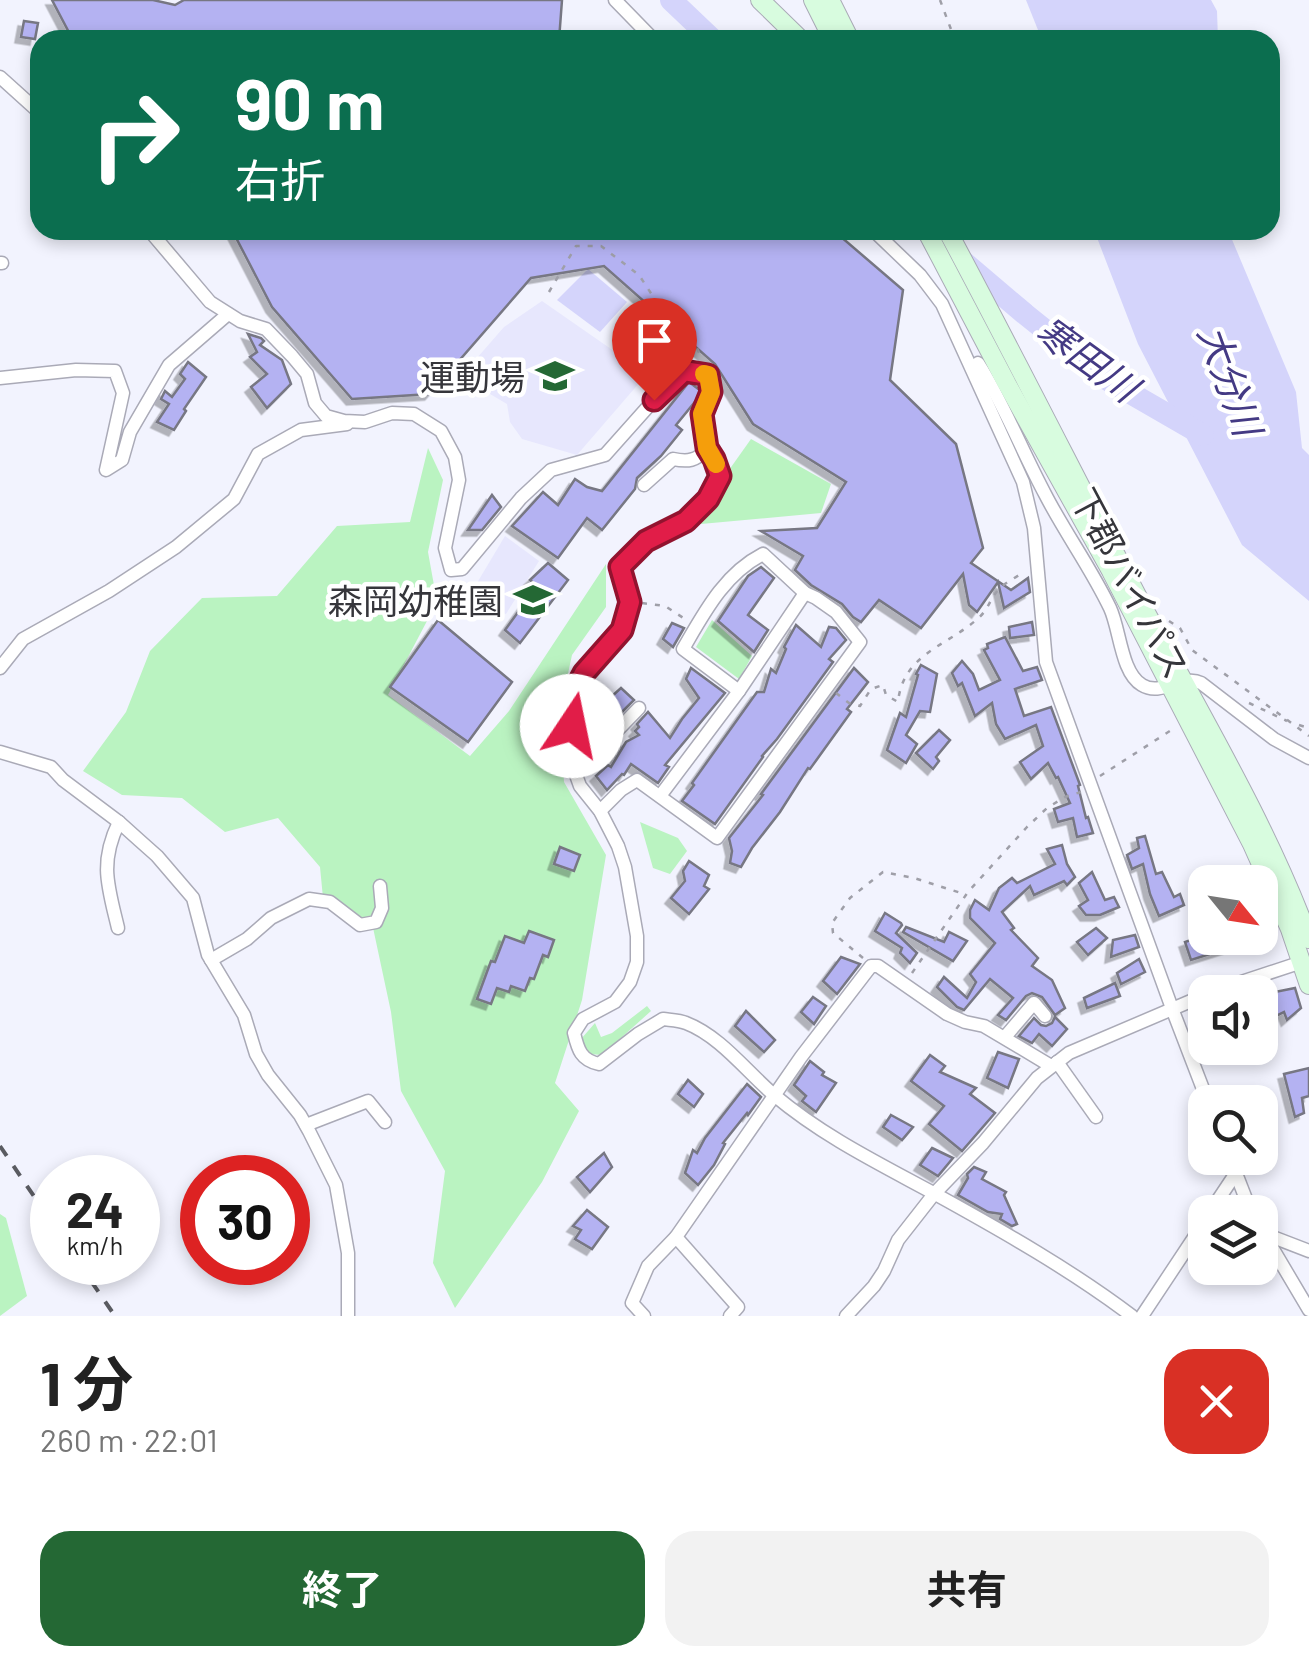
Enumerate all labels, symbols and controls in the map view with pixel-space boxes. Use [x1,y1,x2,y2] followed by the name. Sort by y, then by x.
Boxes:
[235,60,385,144] text: 90 m
[70,70,200,200] icon: right
[235,152,325,206] text: 右折
[612,298,697,401] pin
[1028,306,1151,412] water label: 寒田川
[627,313,682,368] icon: arrive
[1190,319,1273,445] water label: 大分川
[420,355,525,397] place label: 運動場
[534,355,576,397] school or university icon: 運動場
[1063,481,1199,685] street label: 下郡バイパス
[328,579,503,621] place label: 森岡幼稚園
[512,579,554,621] school or university icon: 森岡幼稚園
[520,674,624,778] position arrow
[1188,865,1278,955] north arrow
[1188,865,1278,1285] map controls
[1188,975,1278,1065] button: sound
[1188,1085,1278,1175] button: search
[180,1155,310,1285] speed limit sign: 30
[66,1178,124,1238] text: 24
[1188,1195,1278,1285] button: layers
[67,1230,123,1260] text: km/h
[40,1346,133,1418] text: 1 分
[1164,1349,1269,1454] button: close
[40,1420,218,1458] text: 260 m · 22:01
[40,1531,645,1646] button: 終了
[665,1531,1269,1646] button: 共有

